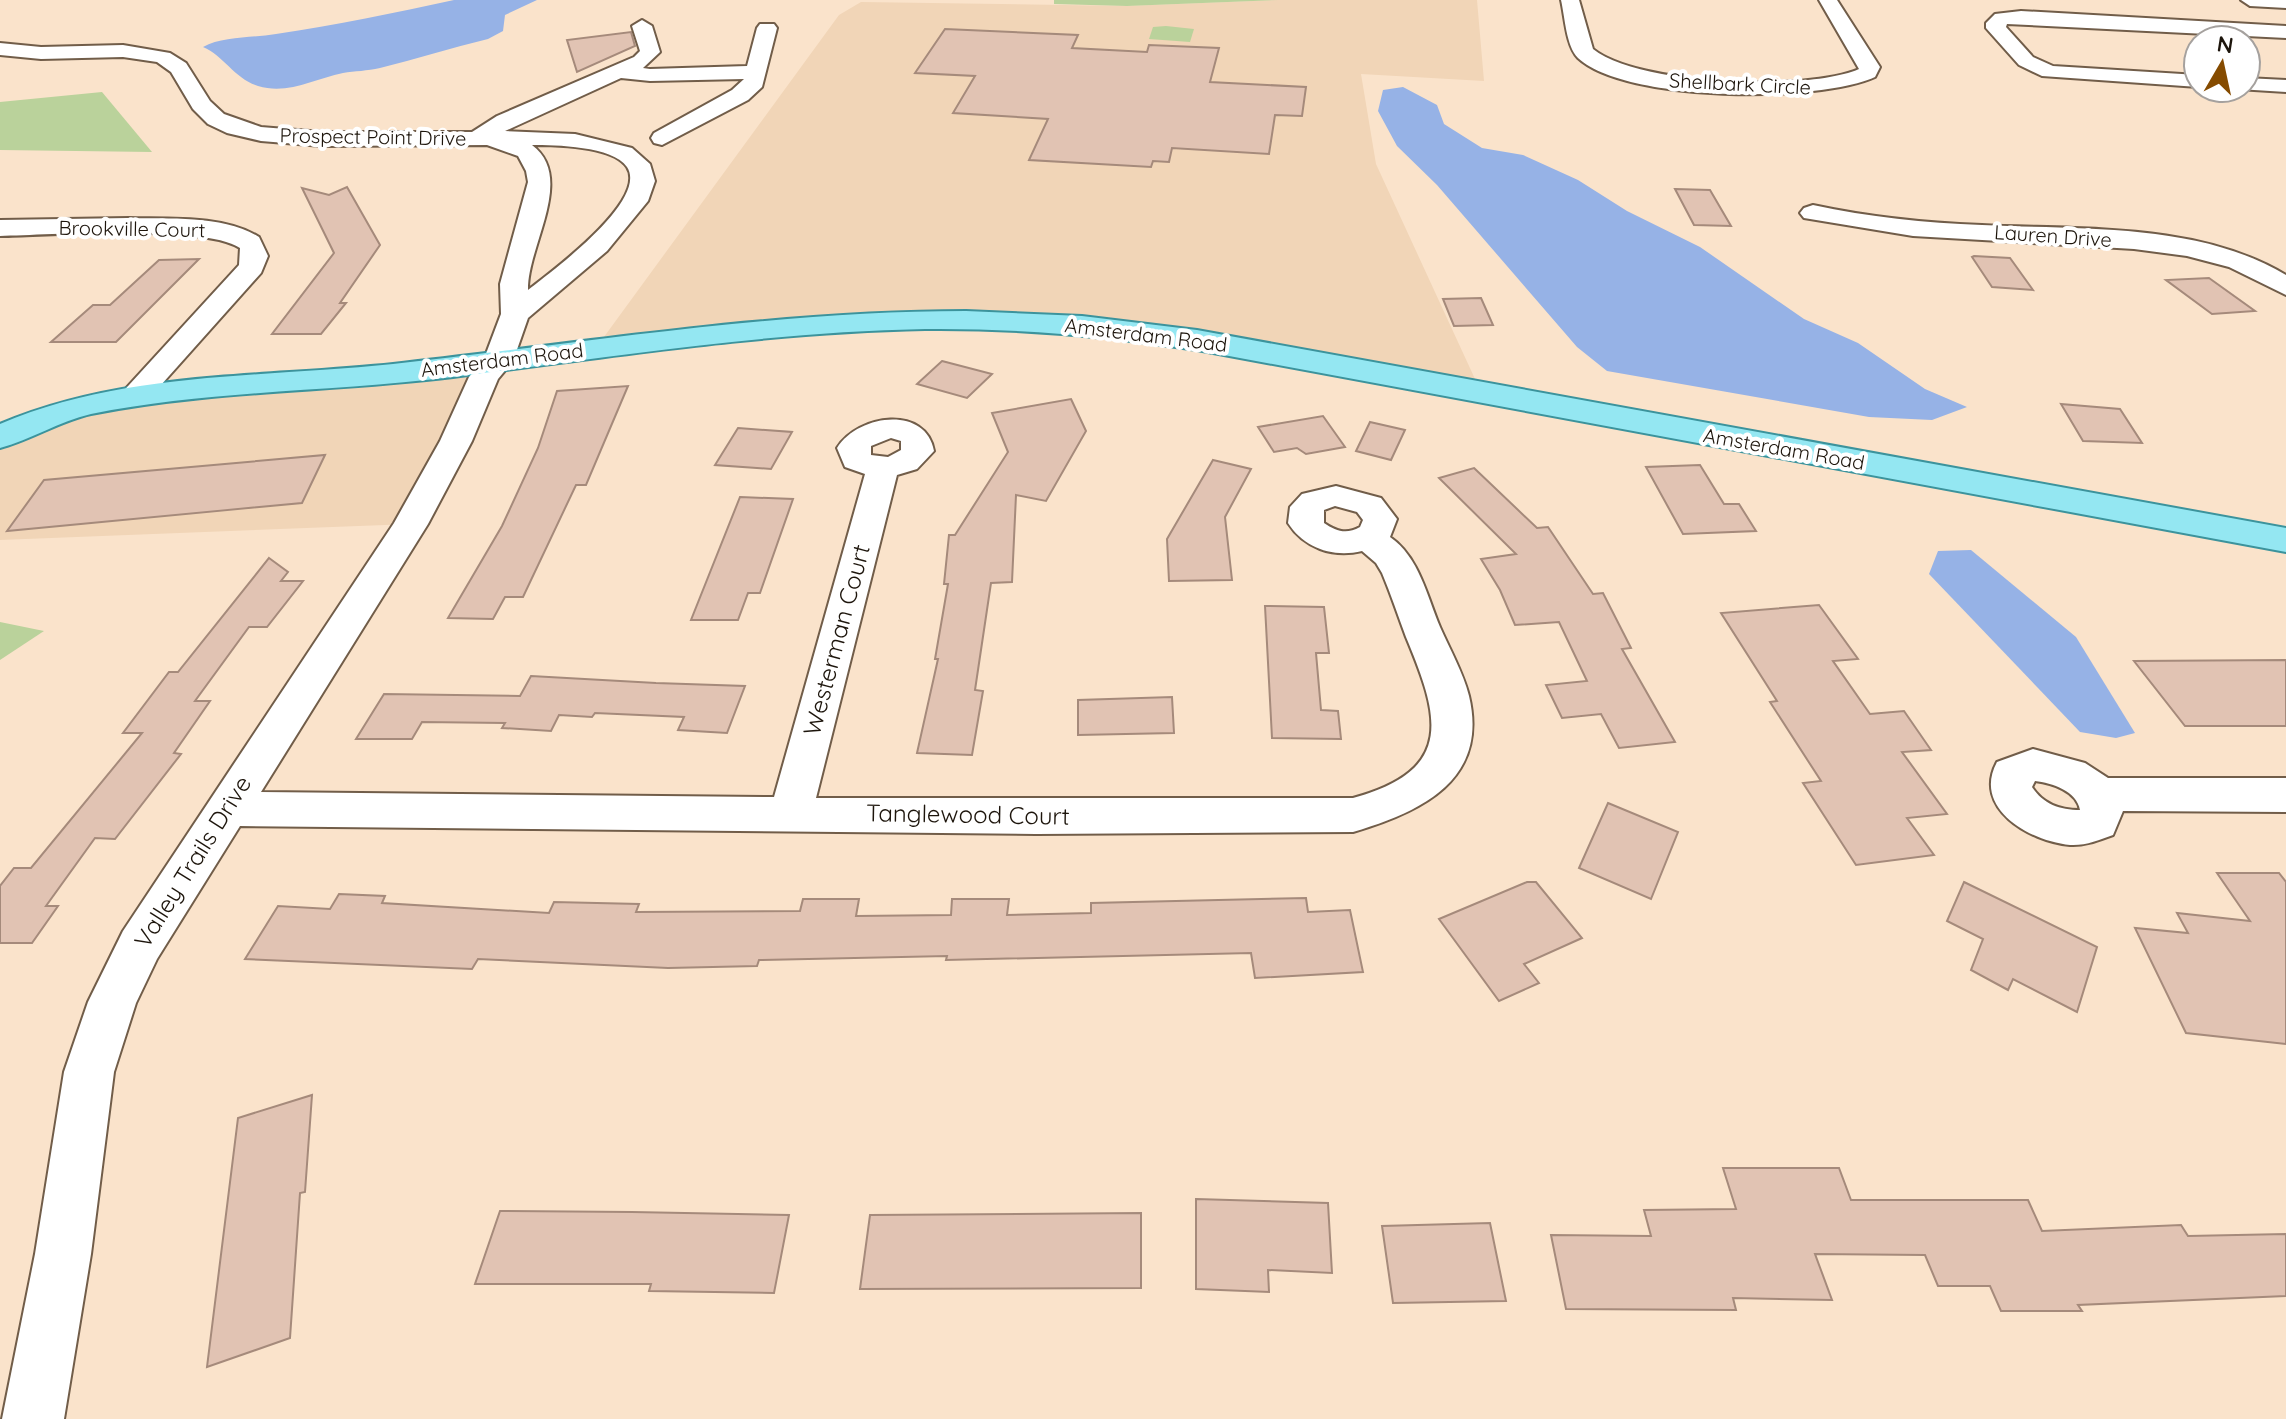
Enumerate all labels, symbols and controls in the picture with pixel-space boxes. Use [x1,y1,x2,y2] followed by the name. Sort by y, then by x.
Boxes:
[2182,24,2262,104] north arrow
[2215,29,2235,59] text: N
[1669,67,1812,100] street label: Shellbark Circle
[279,122,467,151] street label: Prospect Point Drive
[58,215,206,242] street label: Brookville Court
[1993,219,2113,252] street label: Lauren Drive
[1063,312,1229,357] street label: Amsterdam Road
[419,337,585,382] street label: Amsterdam Road
[1701,422,1867,475] street label: Amsterdam Road
[796,541,876,739] street label: Westerman Court
[127,770,257,953] street label: Valley Trails Drive
[866,797,1070,831] street label: Tanglewood Court

